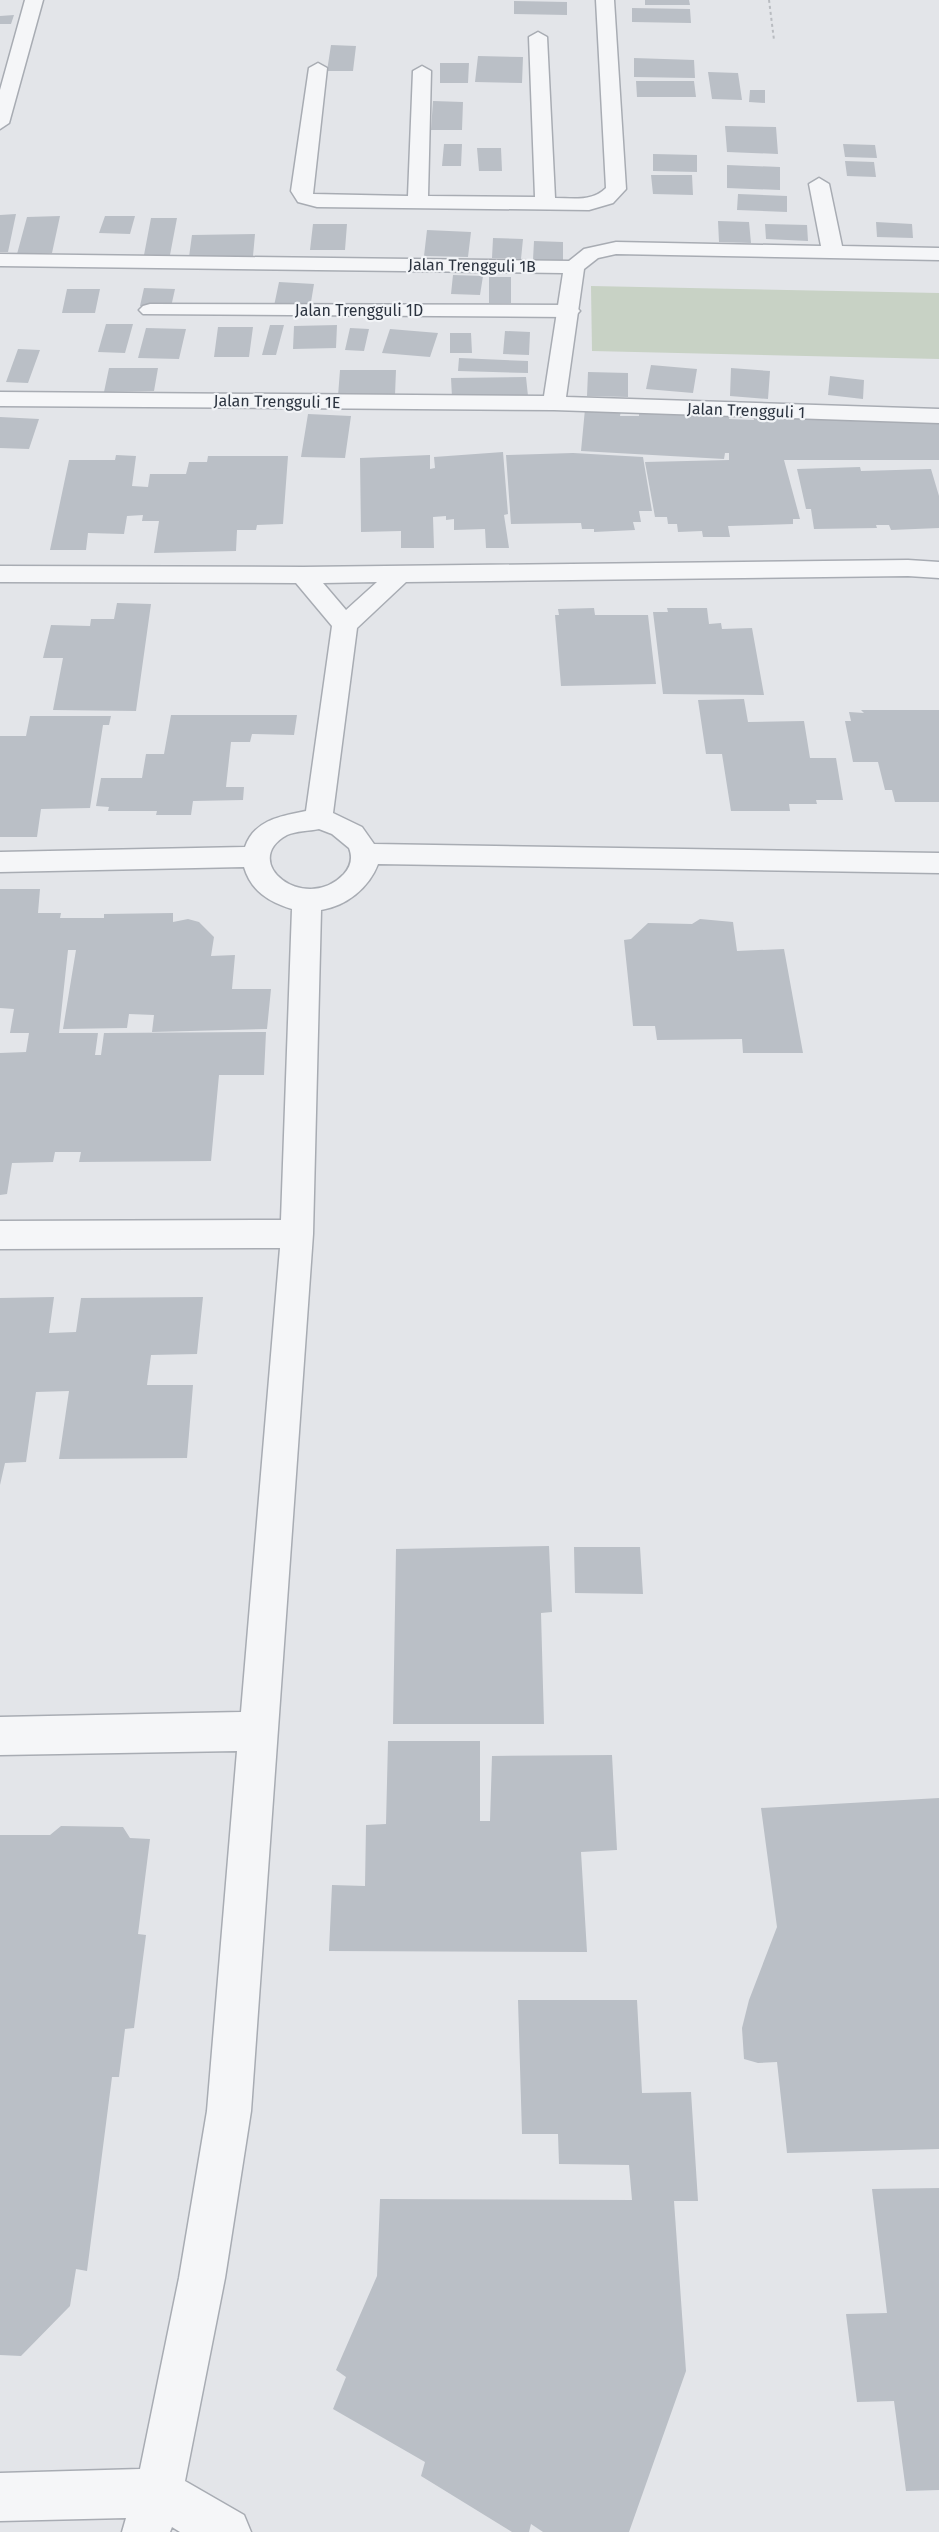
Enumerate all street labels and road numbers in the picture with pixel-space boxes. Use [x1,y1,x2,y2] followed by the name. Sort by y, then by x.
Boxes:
[408,255,536,276] street label: Jalan Trengguli 1B
[295,301,423,320] street label: Jalan Trengguli 1D
[214,391,340,412] street label: Jalan Trengguli 1E
[687,399,805,422] street label: Jalan Trengguli 1

